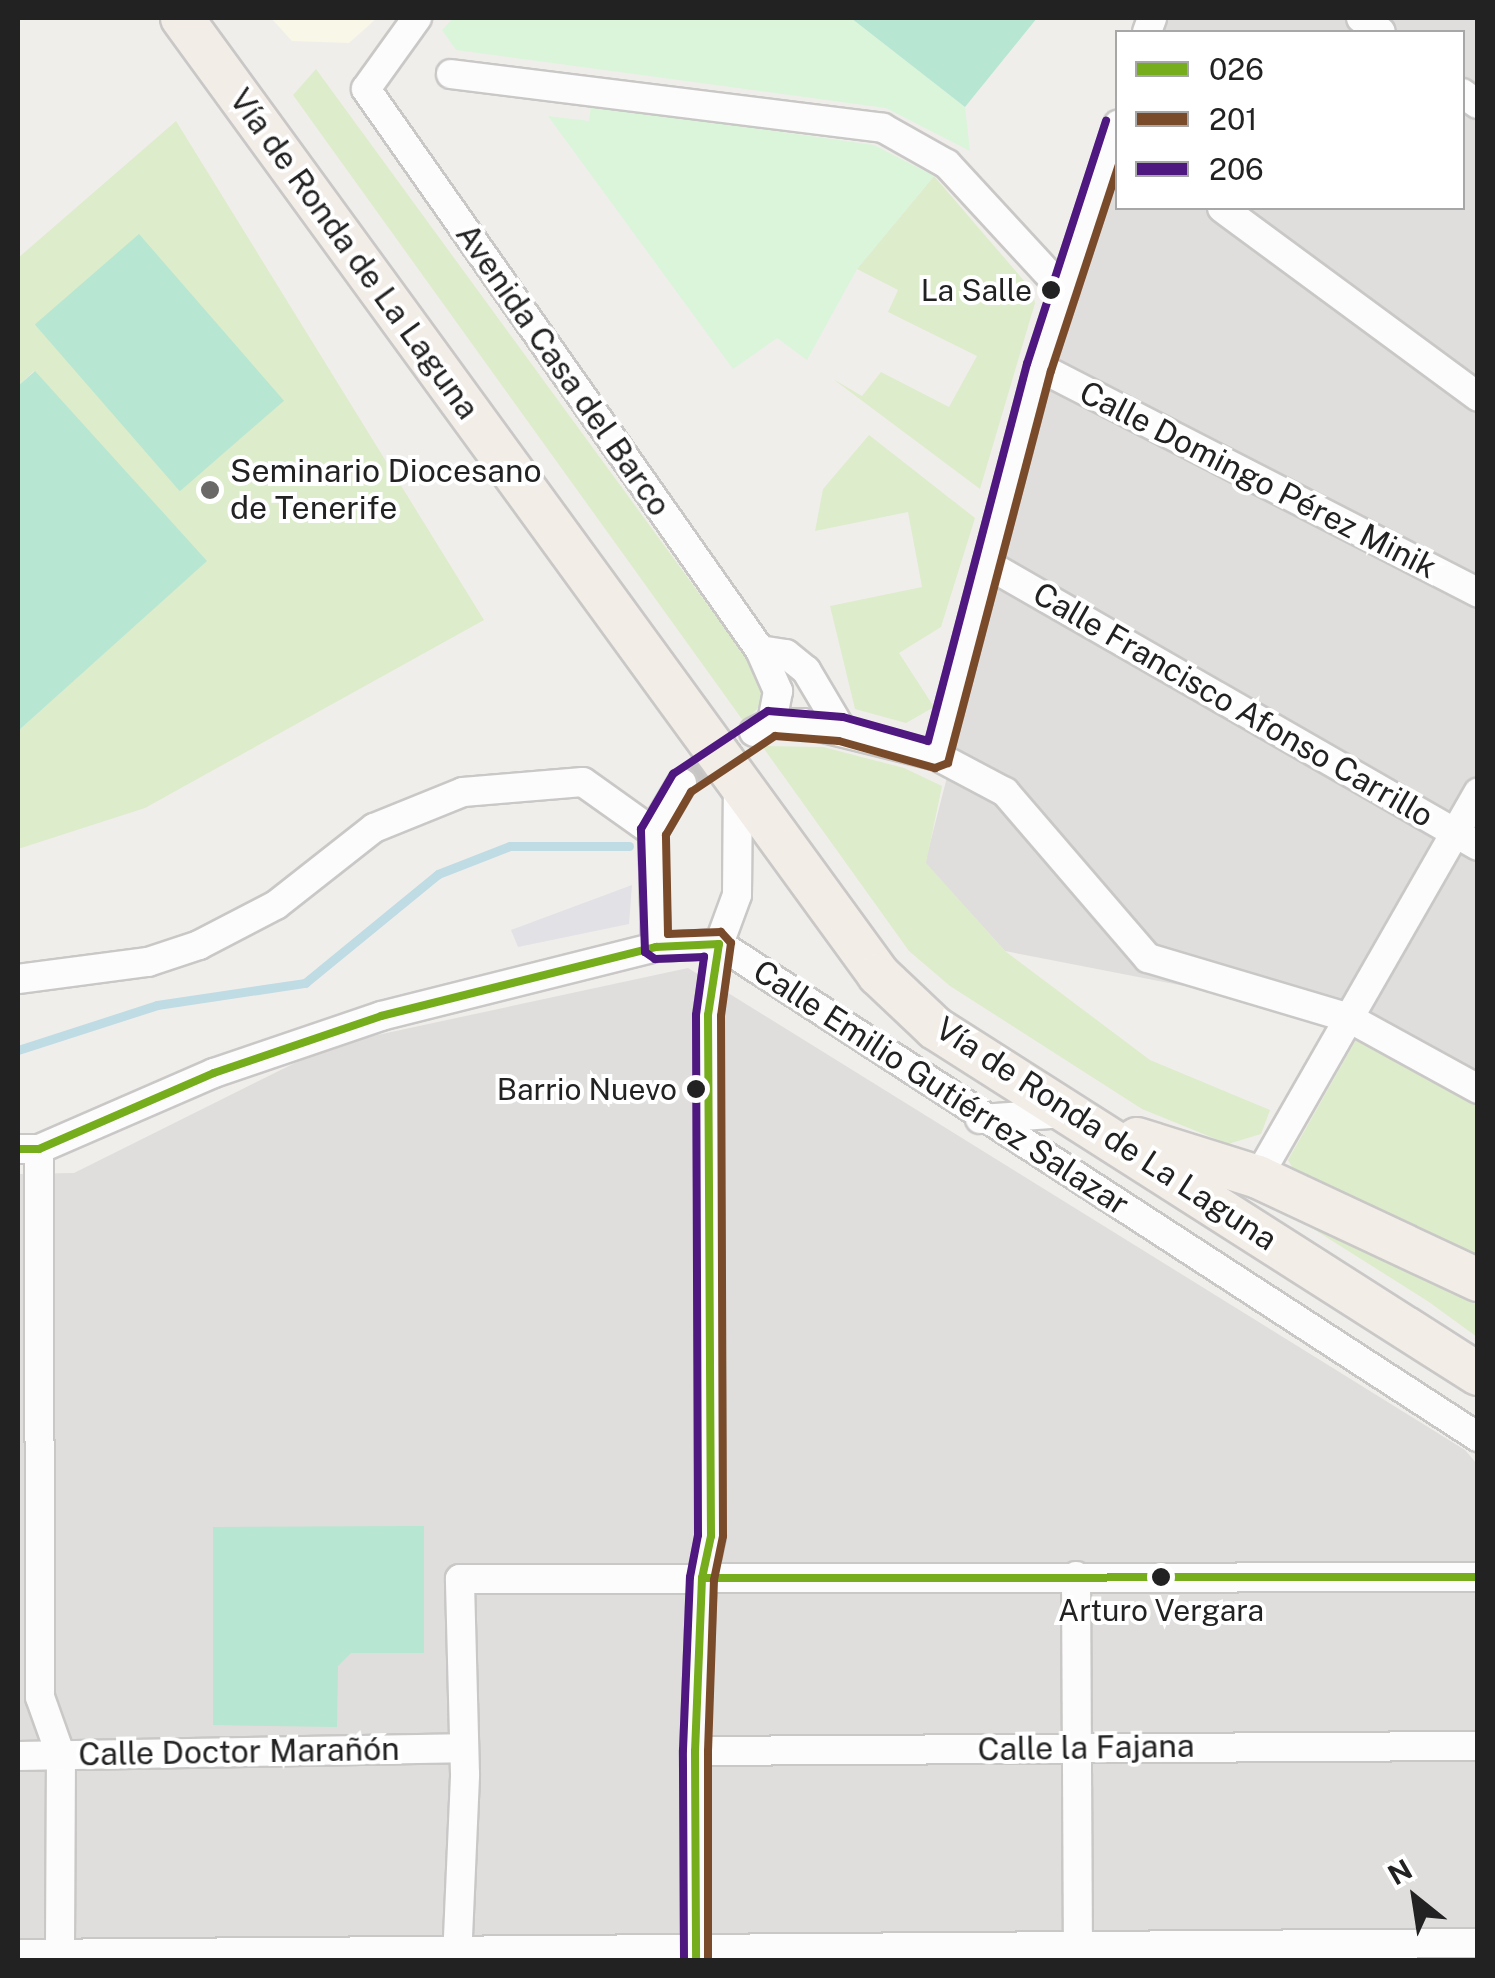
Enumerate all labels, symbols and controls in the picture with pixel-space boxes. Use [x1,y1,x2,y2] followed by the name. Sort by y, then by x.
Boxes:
[1115,30,1465,210] legend
[1209,51,1264,87] text: 026
[221,81,487,427] street label: Vía de Ronda de La Laguna
[1209,101,1257,137] text: 201
[1209,151,1264,187] text: 206
[447,216,679,524] street label: Avenida Casa del Barco
[921,272,1032,308] place label: La Salle
[1041,280,1061,300] marker: La Salle
[1073,373,1443,587] street label: Calle Domingo Pérez Minik
[230,453,542,528] place label: Seminario Diocesano de Tenerife
[199,479,221,501] marker: Seminario Diocesano de Tenerife
[1026,574,1440,836] street label: Calle Francisco Afonso Carrillo
[746,952,1136,1224] street label: Calle Emilio Gutiérrez Salazar
[928,1009,1284,1259] street label: Vía de Ronda de La Laguna
[497,1071,677,1107] place label: Barrio Nuevo
[686,1079,706,1099] marker: Barrio Nuevo
[1151,1567,1171,1587] marker: Arturo Vergara
[1057,1592,1265,1628] place label: Arturo Vergara
[977,1727,1195,1769] street label: Calle la Fajana
[78,1730,400,1774] street label: Calle Doctor Marañón
[1365,1848,1465,1948] north arrow
[1382,1852,1417,1891] text: N

